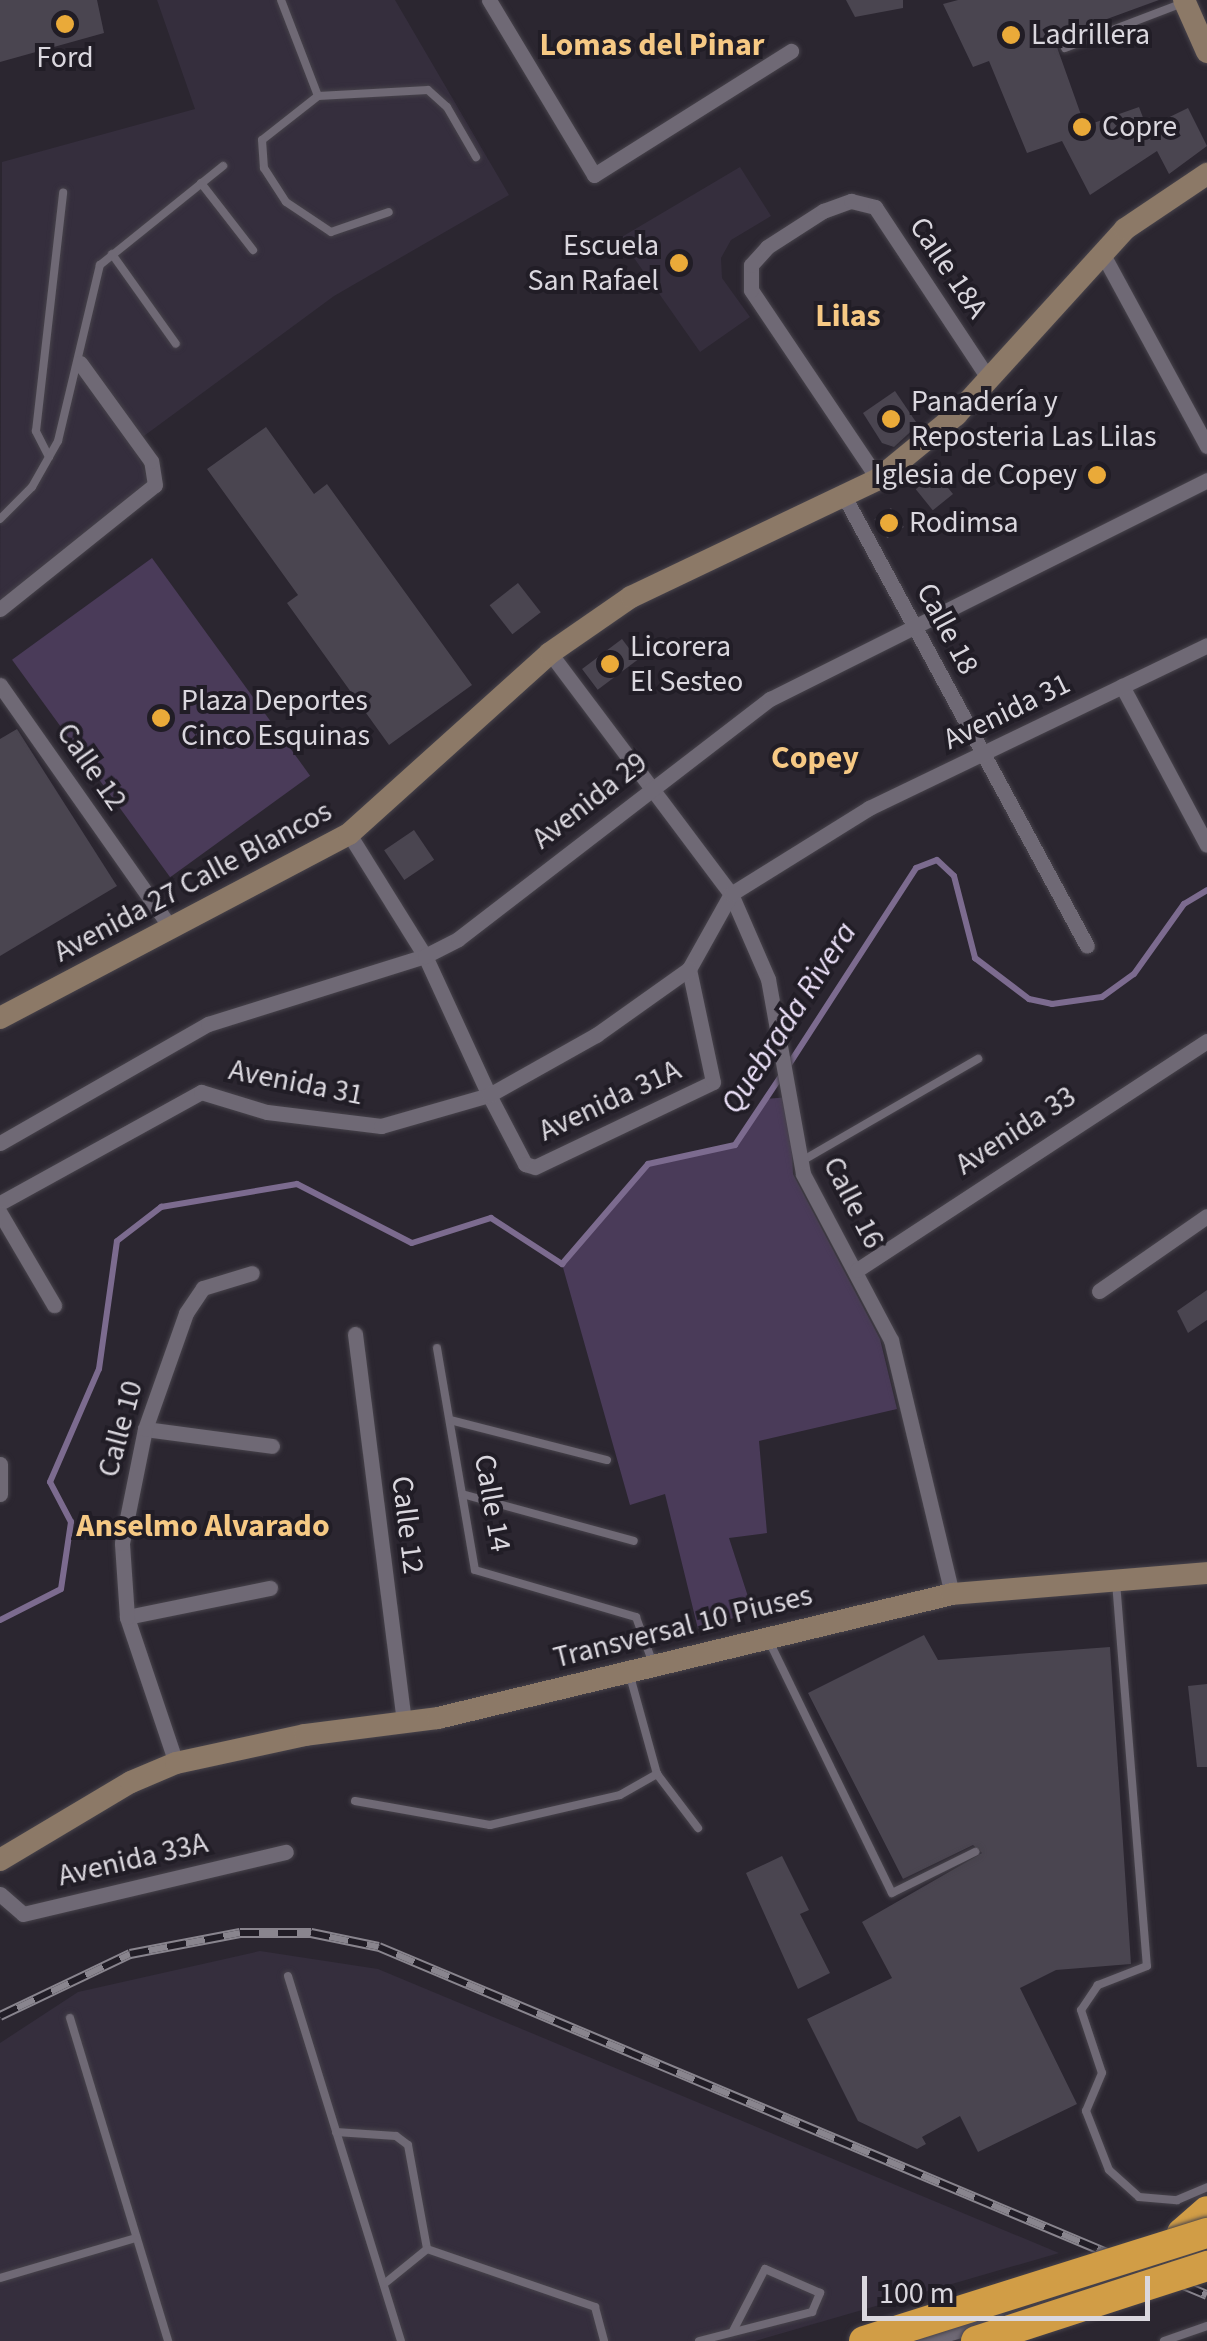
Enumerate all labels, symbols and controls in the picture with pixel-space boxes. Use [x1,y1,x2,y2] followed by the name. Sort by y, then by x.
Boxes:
[54,13,76,35] marker: Ford
[1031,17,1150,53] place label: Ladrillera
[1000,24,1022,46] marker: Ladrillera
[539,26,765,64] district label: Lomas del Pinar
[36,40,94,76] place label: Ford
[1102,109,1177,145] place label: Copre
[1071,116,1093,138] marker: Copre
[901,210,995,326] street label: Calle 18A
[528,228,659,298] place label: Escuela San Rafael
[668,252,690,274] marker: Escuela San Rafael
[815,297,881,335] district label: Lilas
[911,384,1157,454] place label: Panadería y Reposteria Las Lilas
[880,408,902,430] marker: Panadería y Reposteria Las Lilas
[874,457,1077,493] place label: Iglesia de Copey
[1086,464,1108,486] marker: Iglesia de Copey
[909,505,1019,541] place label: Rodimsa
[878,512,900,534] marker: Rodimsa
[908,577,986,681] street label: Calle 18
[630,629,743,700] place label: Licorera El Sesteo
[599,653,621,675] marker: Licorera El Sesteo
[938,666,1076,758] street label: Avenida 31
[181,683,370,754] place label: Plaza Deportes Cinco Esquinas
[150,707,172,729] marker: Plaza Deportes Cinco Esquinas
[48,716,134,818] street label: Calle 12
[771,739,859,777] district label: Copey
[525,745,655,857] street label: Avenida 29
[48,794,338,970] street label: Avenida 27 Calle Blancos
[713,915,865,1121] water label: Quebrada Rivera
[226,1052,366,1114] street label: Avenida 31
[533,1052,687,1150] street label: Avenida 31A
[949,1079,1083,1183] street label: Avenida 33
[815,1151,891,1255] street label: Calle 16
[91,1377,151,1481] street label: Calle 10
[466,1451,518,1555] street label: Calle 14
[383,1474,431,1576] street label: Calle 12
[76,1507,330,1545] district label: Anselmo Alvarado
[550,1577,816,1677] street label: Transversal 10 Piuses
[55,1825,211,1895] street label: Avenida 33A
[867,2256,1154,2318] scale bar
[879,2272,955,2315] text: 100 m

